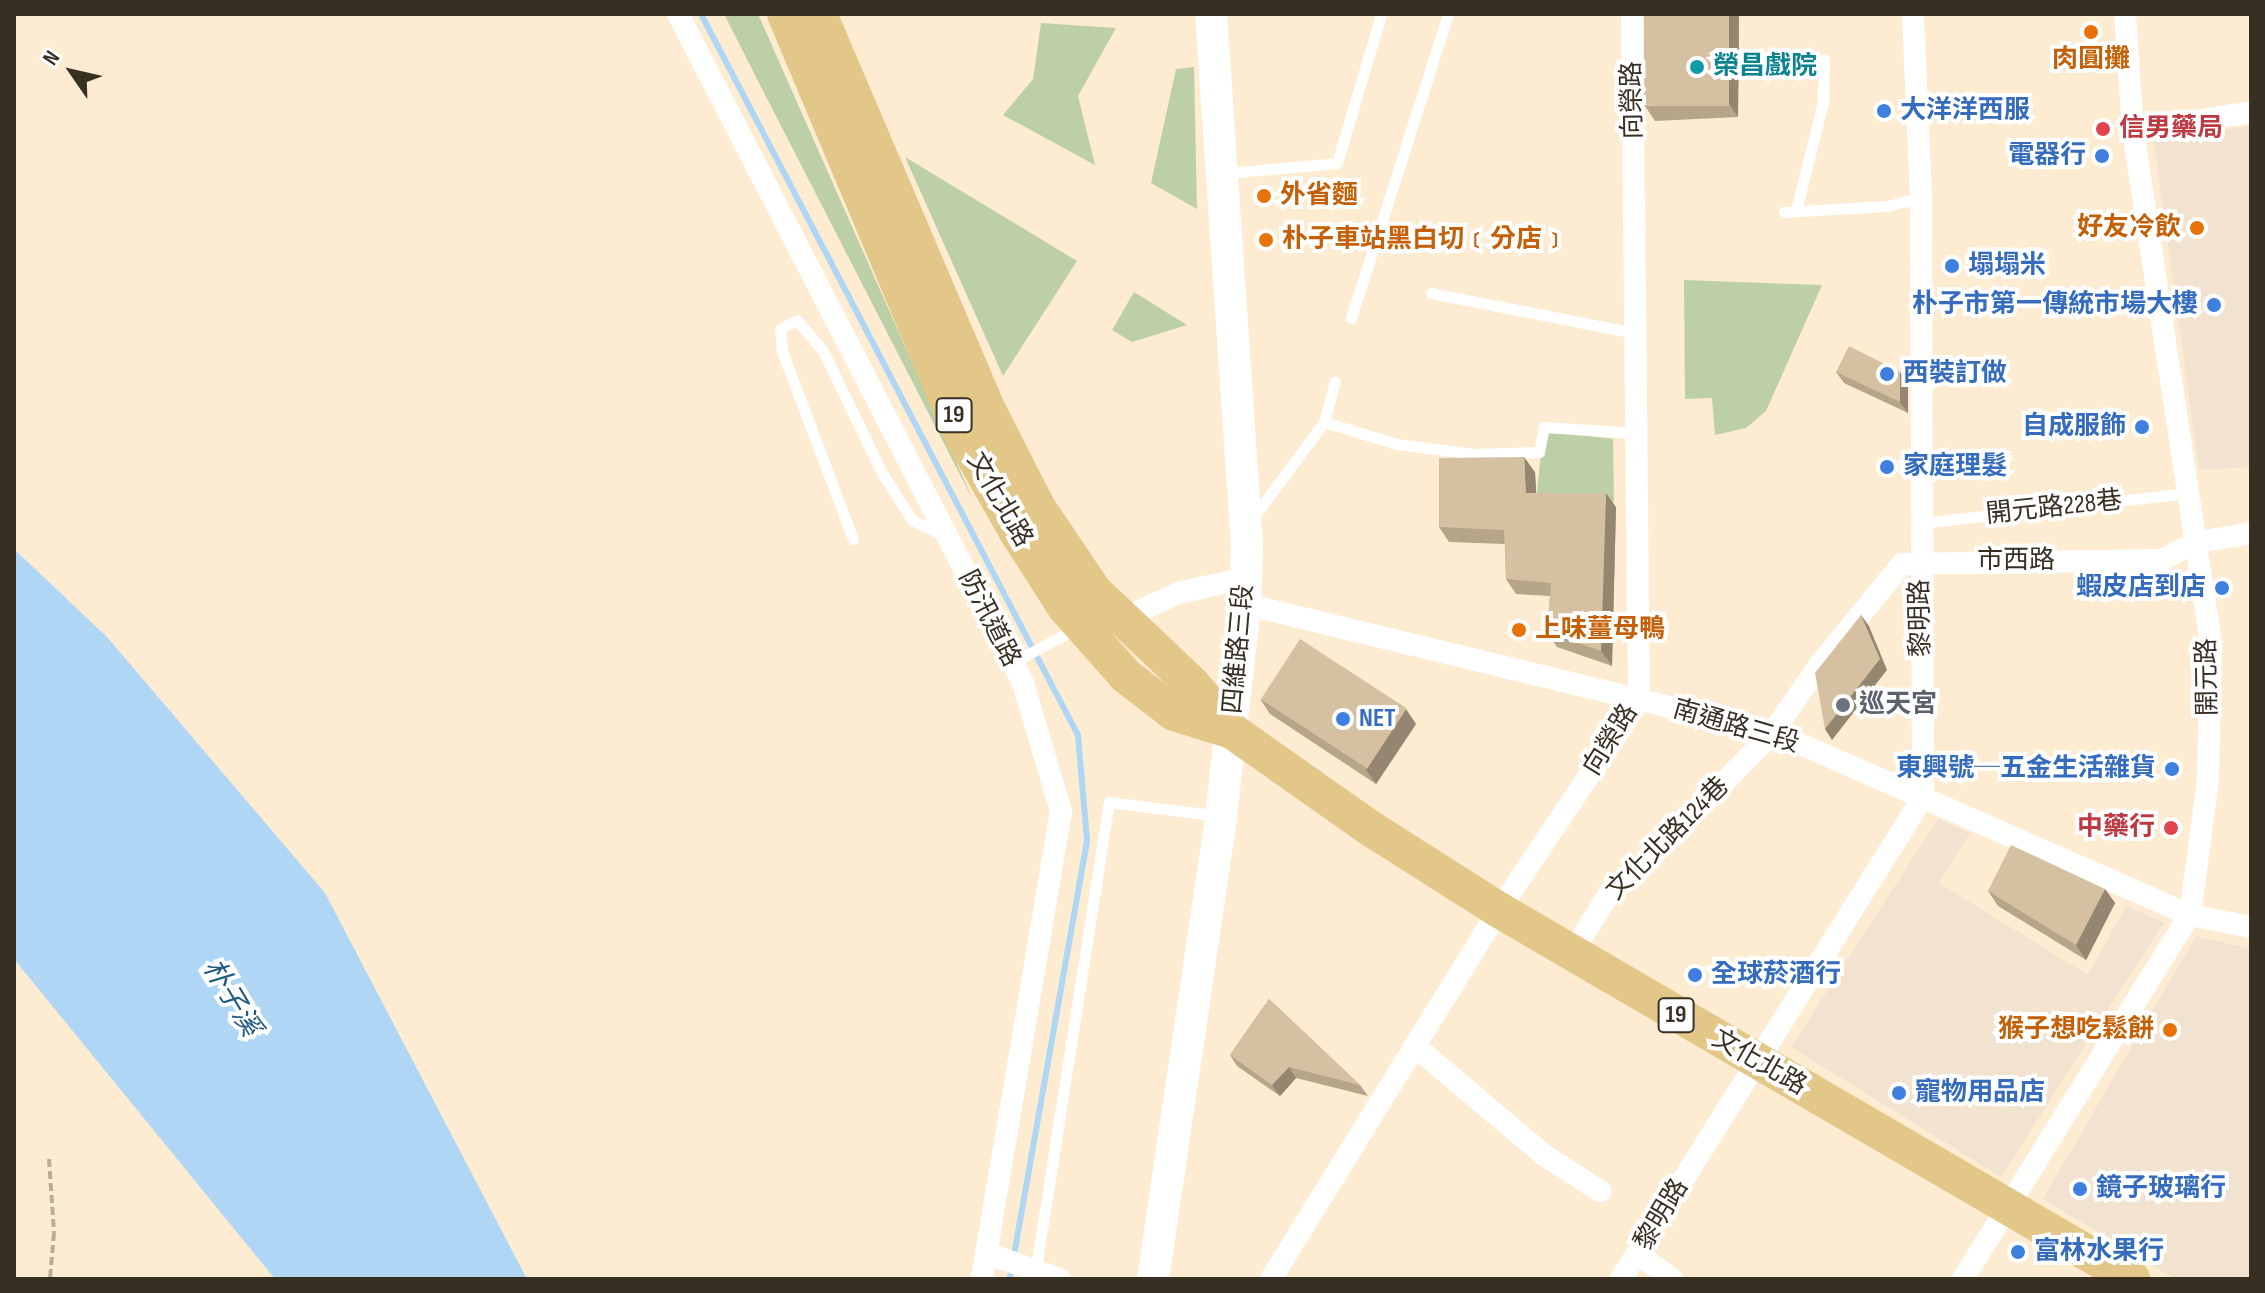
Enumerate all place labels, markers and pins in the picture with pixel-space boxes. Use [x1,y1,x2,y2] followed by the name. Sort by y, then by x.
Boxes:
[2082,23,2100,41] marker: 肉圓攤
[2052,44,2130,76] place label: 肉圓攤
[1713,51,1817,83] place label: 榮昌戲院
[1688,58,1706,76] marker: 榮昌戲院
[1900,95,2030,127] place label: 大洋洋西服
[1875,102,1893,120] marker: 大洋洋西服
[2119,113,2223,145] place label: 信男藥局
[2094,120,2112,138] marker: 信男藥局
[2008,140,2086,172] place label: 電器行
[2093,147,2111,165] marker: 電器行
[1280,180,1358,212] place label: 外省麵
[1255,187,1273,205] marker: 外省麵
[2077,212,2181,244] place label: 好友冷飲
[2188,219,2206,237] marker: 好友冷飲
[1282,224,1568,256] place label: 朴子車站黑白切﹝分店﹞
[1257,231,1275,249] marker: 朴子車站黑白切﹝分店﹞
[1968,250,2046,282] place label: 塌塌米
[1943,257,1961,275] marker: 塌塌米
[1912,289,2198,321] place label: 朴子市第一傳統市場大樓
[2205,296,2223,314] marker: 朴子市第一傳統市場大樓
[1903,358,2007,390] place label: 西裝訂做
[1878,365,1896,383] marker: 西裝訂做
[2022,411,2126,443] place label: 自成服飾
[2133,418,2151,436] marker: 自成服飾
[1903,451,2007,483] place label: 家庭理髮
[1878,458,1896,476] marker: 家庭理髮
[2076,572,2206,604] place label: 蝦皮店到店
[2213,579,2231,597] marker: 蝦皮店到店
[1535,614,1665,646] place label: 上味薑母鴨
[1510,621,1528,639] marker: 上味薑母鴨
[1859,689,1937,721] place label: 巡天宮
[1834,696,1852,714] marker: 巡天宮
[1359,703,1395,735] place label: NET
[1334,710,1352,728] marker: NET
[1896,753,2156,785] place label: 東興號─五金生活雜貨
[2163,760,2181,778] marker: 東興號─五金生活雜貨
[2077,812,2155,844] place label: 中藥行
[2162,819,2180,837] marker: 中藥行
[1711,959,1841,991] place label: 全球菸酒行
[1686,966,1704,984] marker: 全球菸酒行
[1998,1014,2154,1046] place label: 猴子想吃鬆餅
[2161,1021,2179,1039] marker: 猴子想吃鬆餅
[1915,1077,2045,1109] place label: 寵物用品店
[1890,1084,1908,1102] marker: 寵物用品店
[2096,1173,2226,1205] place label: 鏡子玻璃行
[2071,1180,2089,1198] marker: 鏡子玻璃行
[2034,1236,2164,1268] place label: 富林水果行
[2009,1243,2027,1261] marker: 富林水果行

